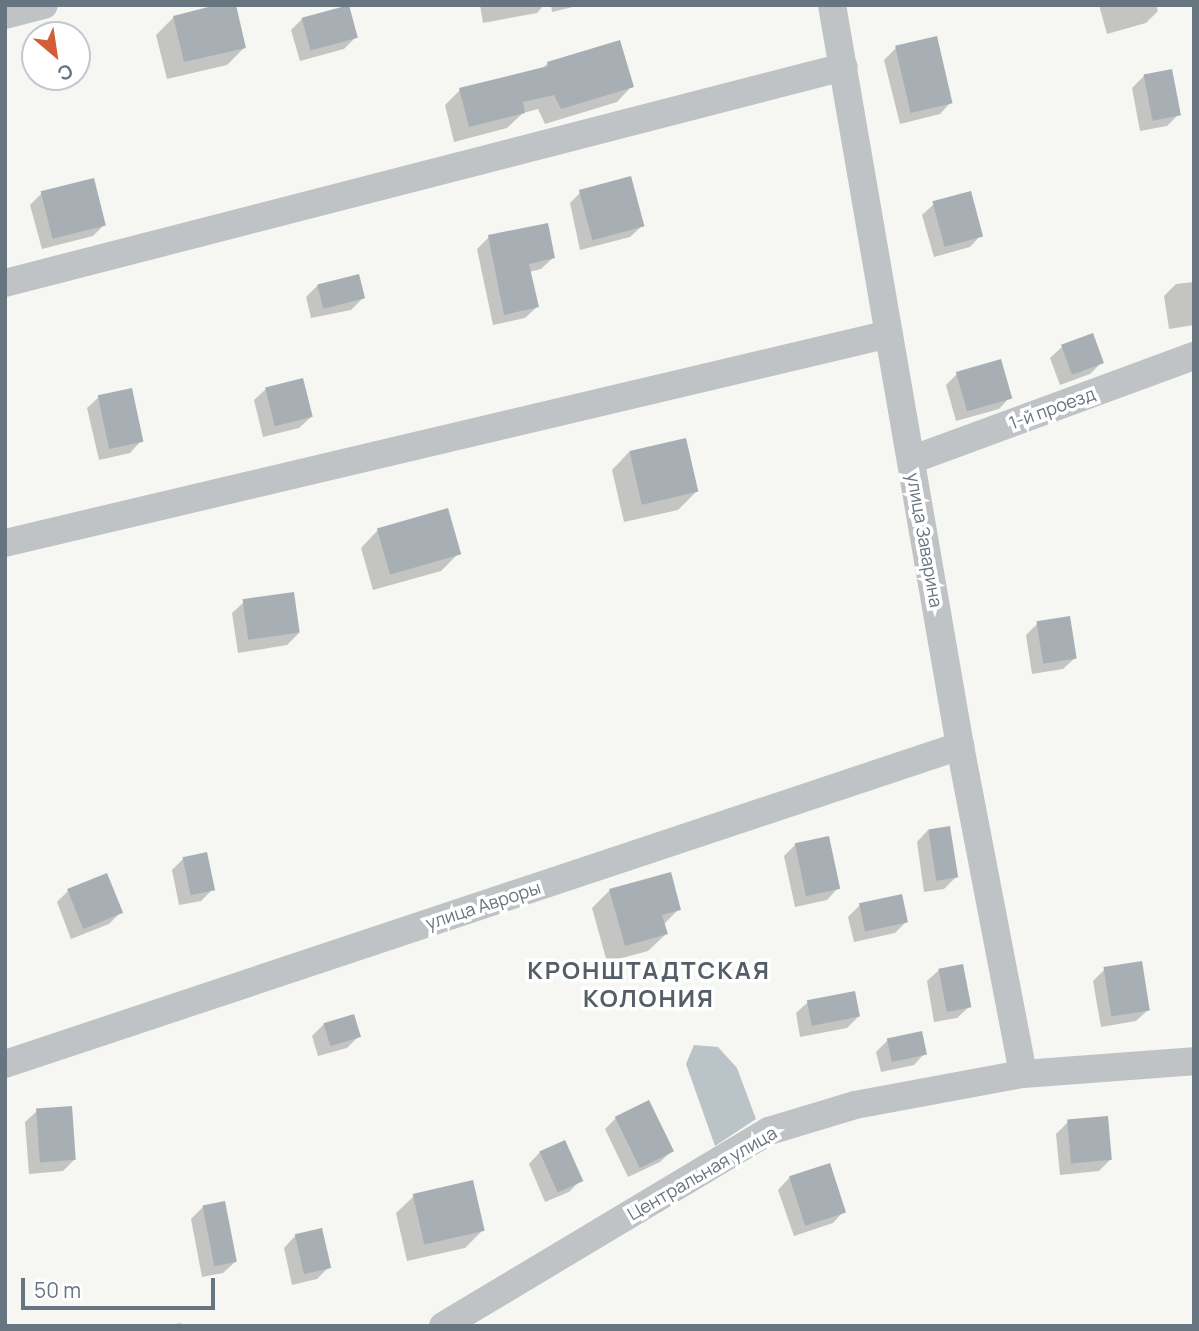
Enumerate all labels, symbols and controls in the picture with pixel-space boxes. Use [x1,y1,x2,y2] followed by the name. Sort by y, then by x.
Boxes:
[21,21,91,91] north arrow
[53,58,78,87] text: С
[1006,382,1098,434] street label: 1-й проезд
[903,471,947,609] street label: улица Заварина
[423,876,543,934] street label: улица Авроры
[529,956,769,1012] district label: КРОНШТАДТСКАЯ КОЛОНИЯ
[624,1122,780,1224] street label: Центральная улица
[24,1264,219,1308] scale bar
[34,1276,81,1304] text: 50 m

